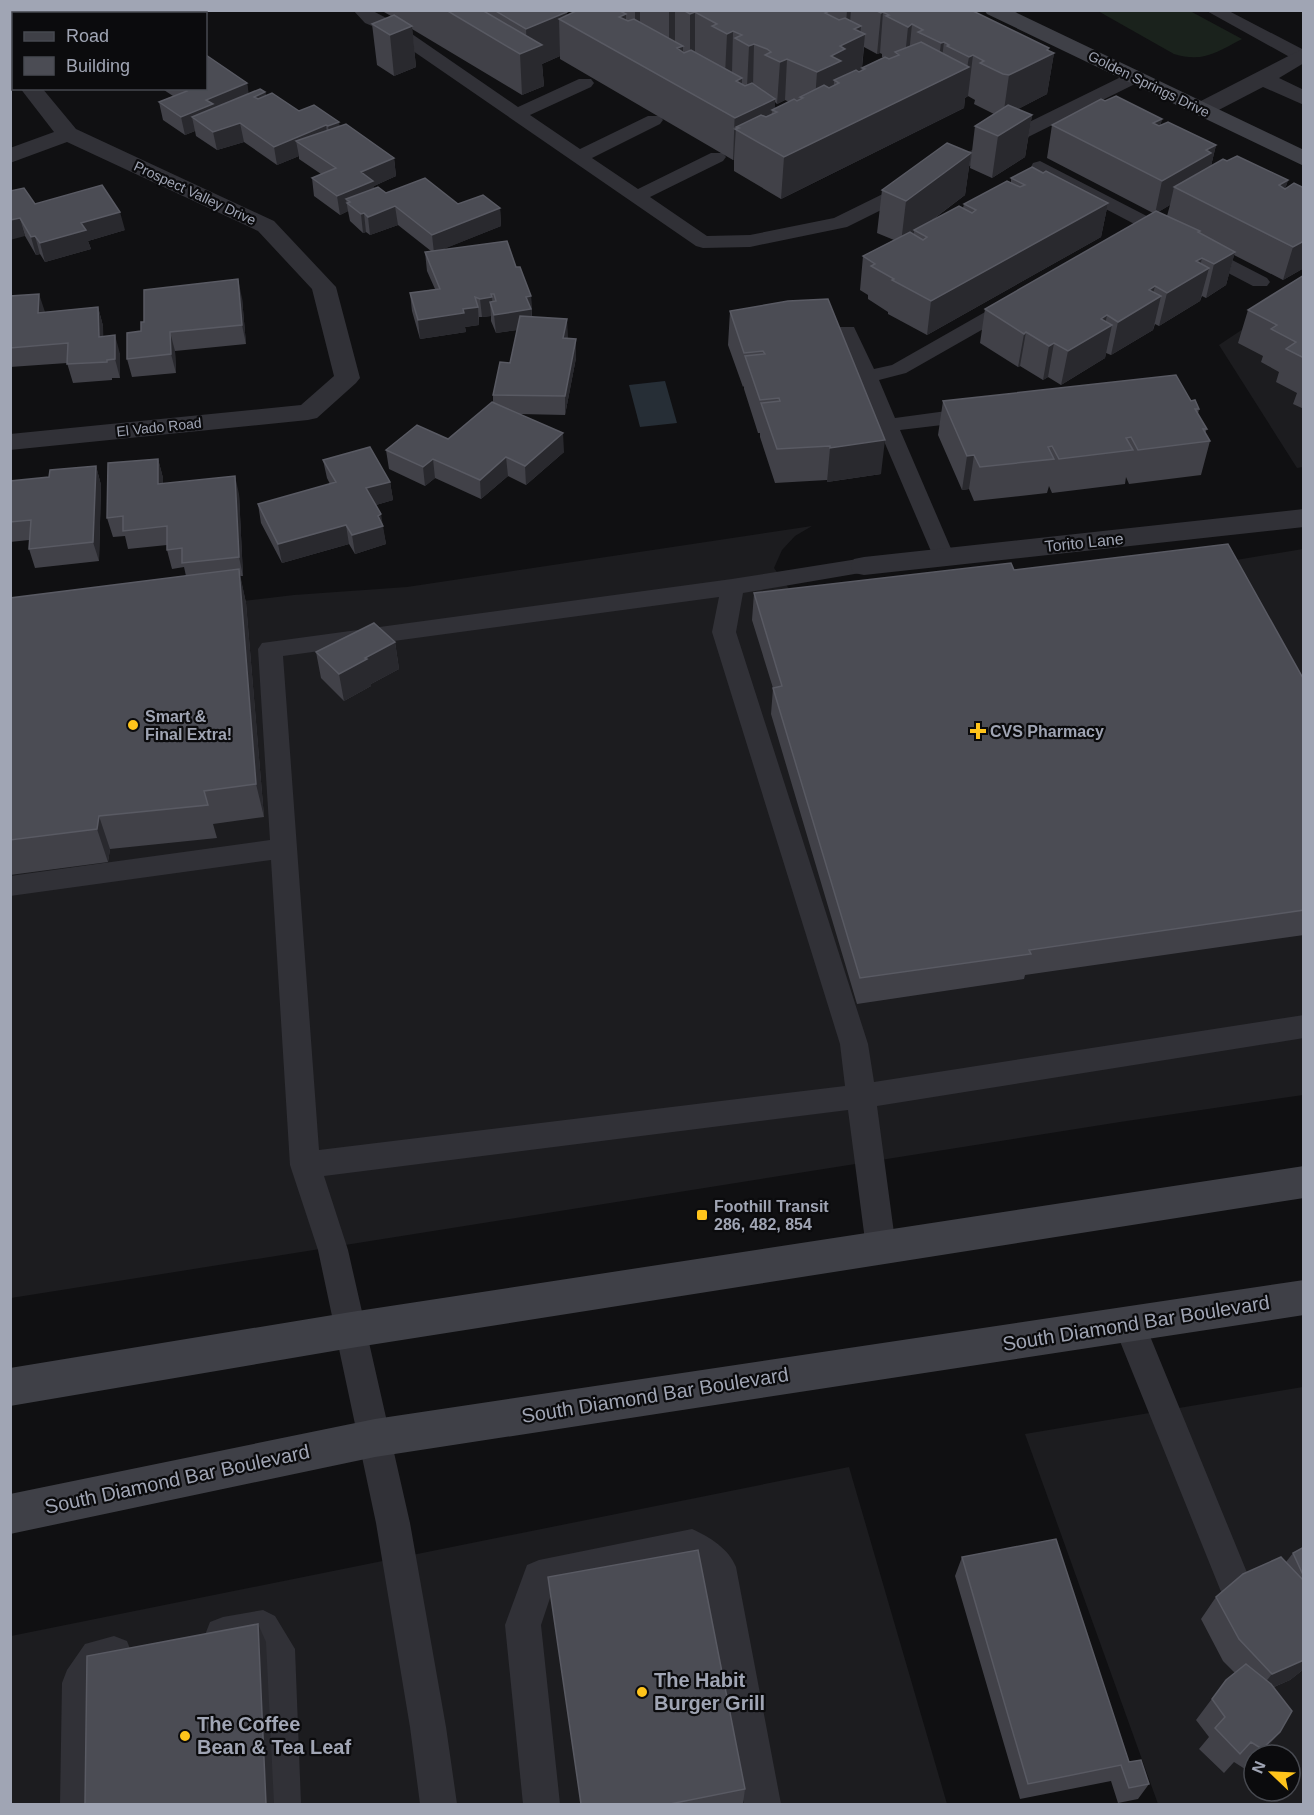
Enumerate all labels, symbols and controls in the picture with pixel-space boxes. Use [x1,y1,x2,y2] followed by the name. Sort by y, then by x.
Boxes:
[12,12,207,90] legend
[66,26,109,46] text: Road
[1086,48,1212,120] street label: Golden Springs Drive
[66,56,130,76] text: Building
[131,158,259,228] street label: Prospect Valley Drive
[116,415,202,439] street label: El Vado Road
[1044,530,1124,555] street label: Torito Lane
[145,708,232,743] place label: Smart & Final Extra!
[126,718,140,732] marker: Smart & Final Extra!
[990,723,1104,740] place label: CVS Pharmacy
[971,724,985,738] marker: CVS Pharmacy
[714,1198,829,1233] place label: Foothill Transit 286, 482, 854
[695,1208,709,1222] marker: Foothill Transit 286, 482, 854
[1001,1291,1271,1355] street label: South Diamond Bar Boulevard
[520,1363,790,1427] street label: South Diamond Bar Boulevard
[43,1440,311,1518] street label: South Diamond Bar Boulevard
[654,1669,765,1714] place label: The Habit Burger Grill
[635,1685,649,1699] marker: The Habit Burger Grill
[197,1713,351,1758] place label: The Coffee Bean & Tea Leaf
[178,1729,192,1743] marker: The Coffee Bean & Tea Leaf
[1242,1743,1302,1803] north arrow
[1249,1759,1269,1776] text: N

